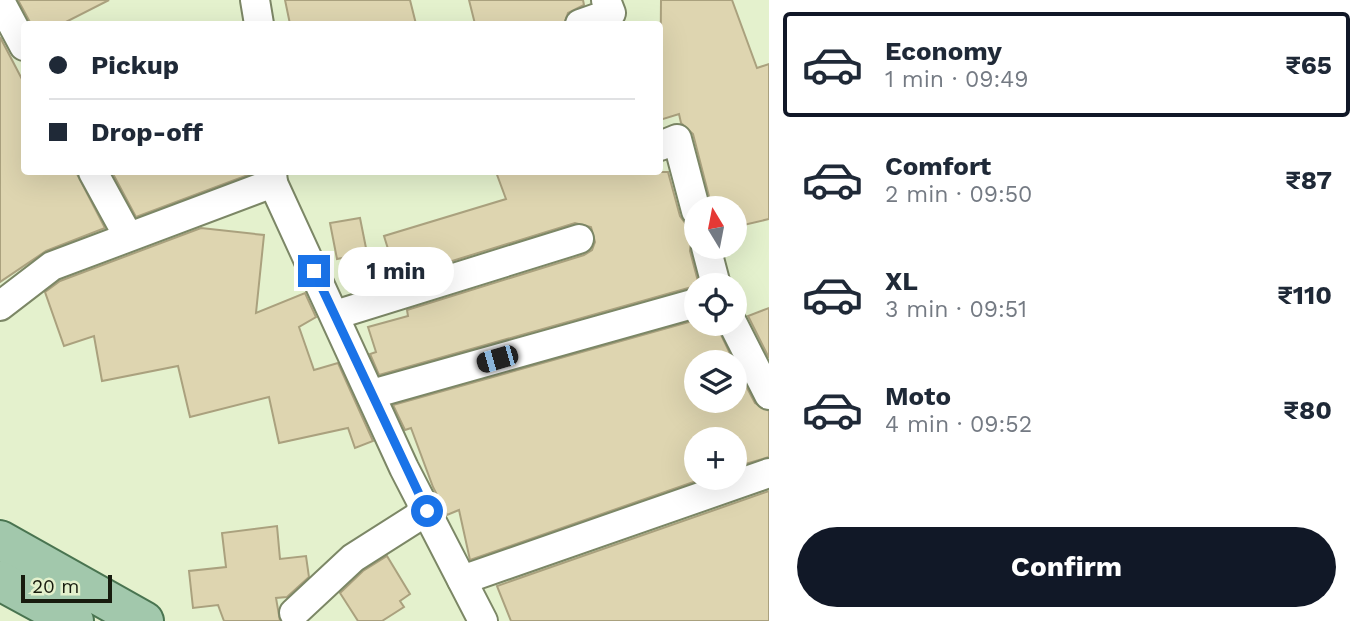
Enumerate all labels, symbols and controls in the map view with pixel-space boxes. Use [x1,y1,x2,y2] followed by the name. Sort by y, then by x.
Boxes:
[801,33,864,96] icon: car
[885,36,1002,66] text: Economy
[91,50,179,80] text: Pickup
[1285,50,1332,80] text: ₹65
[885,66,1029,93] text: 1 min · 09:49
[91,117,203,147] text: Drop-off
[801,148,864,211] icon: car
[885,151,991,181] text: Comfort
[1285,165,1332,195] text: ₹87
[885,181,1032,208] text: 2 min · 09:50
[684,196,747,259] north arrow
[684,196,747,490] map controls
[338,246,454,296] callout: 1 min
[298,255,330,287] route end
[366,258,426,285] text: 1 min
[801,263,864,326] icon: car
[885,266,918,296] text: XL
[684,273,747,336] button: locate
[1277,280,1332,310] text: ₹110
[885,296,1027,323] text: 3 min · 09:51
[474,343,521,375] car
[684,350,747,413] button: layers
[801,378,864,441] icon: car
[885,381,951,411] text: Moto
[1283,395,1332,425] text: ₹80
[885,411,1032,438] text: 4 min · 09:52
[684,427,747,490] button: +
[411,495,443,527] route start
[797,527,1336,607] button: Confirm
[21,572,112,604] scale bar
[32,575,79,598] text: 20 m

